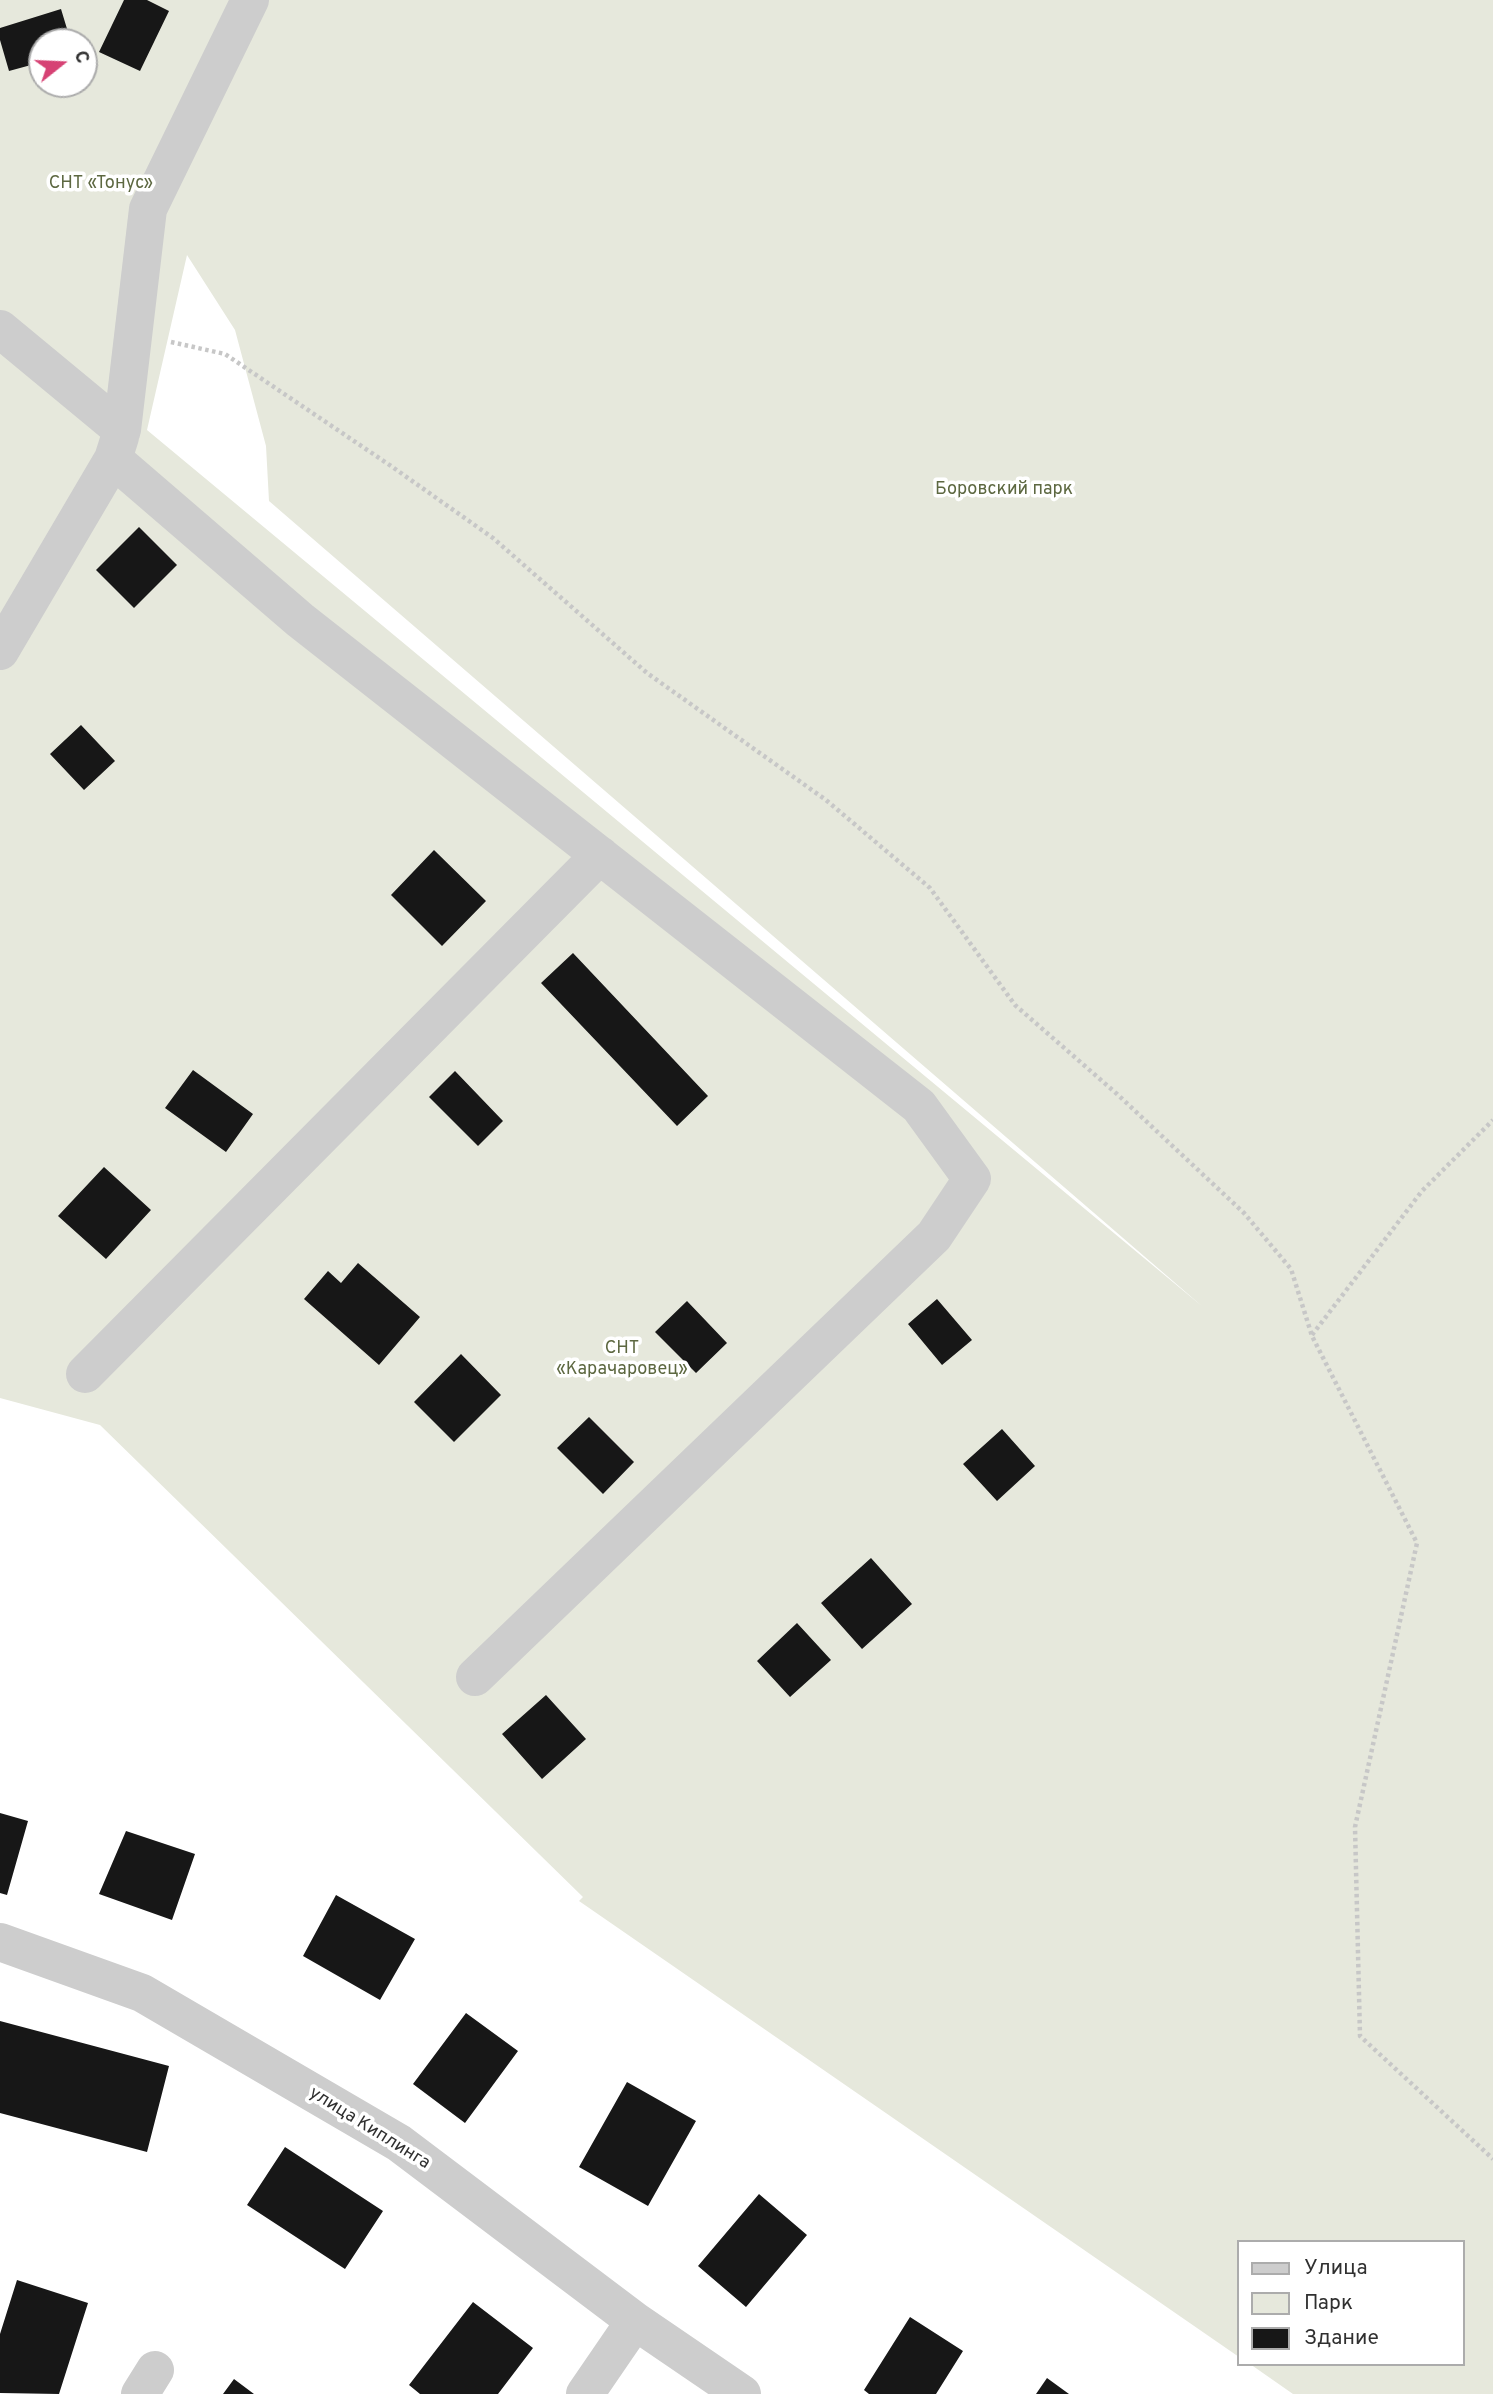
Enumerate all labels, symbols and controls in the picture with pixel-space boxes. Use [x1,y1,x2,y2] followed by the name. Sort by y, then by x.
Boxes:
[28,28,98,98] north arrow
[68,48,94,67] text: С
[49,173,153,195] park label: СНТ «Тонус»
[935,479,1073,501] park label: Боровский парк
[556,1338,688,1380] park label: СНТ «Карачаровец»
[304,2083,434,2175] street label: улица Киплинга
[1238,2240,1465,2366] legend
[1304,2255,1368,2282] text: Улица
[1304,2290,1353,2317] text: Парк
[1304,2325,1379,2352] text: Здание

